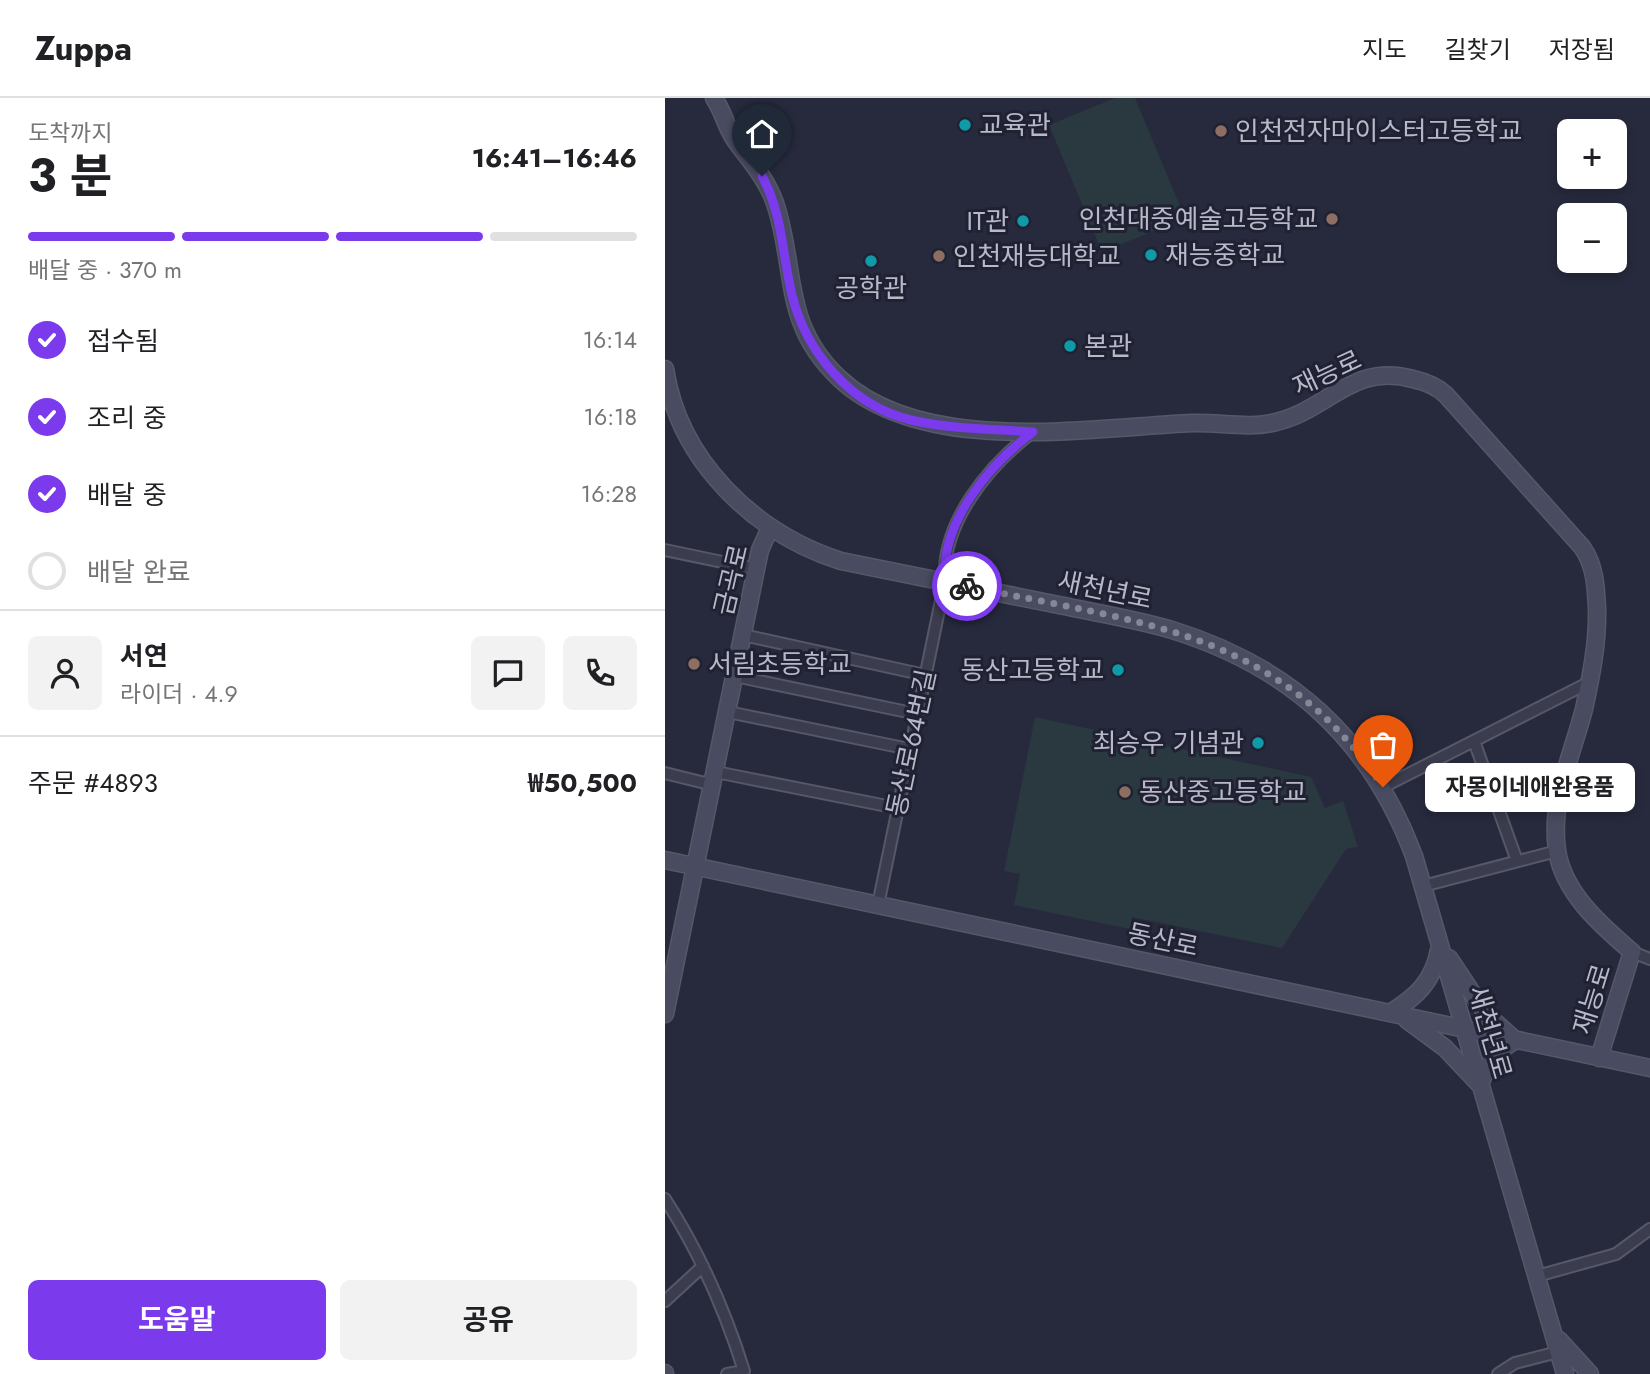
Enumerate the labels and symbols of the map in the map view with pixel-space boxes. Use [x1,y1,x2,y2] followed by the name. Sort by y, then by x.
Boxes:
[732,104,792,176] pin
[979,106,1051,144] place label: 교육관
[1235,112,1522,150] place label: 인천전자마이스터고등학교
[957,117,973,133] marker: 교육관
[1213,123,1229,139] marker: 인천전자마이스터고등학교
[1079,200,1318,238] place label: 인천대중예술고등학교
[967,202,1009,240] place label: IT관
[1324,211,1340,227] marker: 인천대중예술고등학교
[1015,213,1031,229] marker: IT관
[1165,236,1285,274] place label: 재능중학교
[953,237,1120,275] place label: 인천재능대학교
[1143,247,1159,263] marker: 재능중학교
[931,248,947,264] marker: 인천재능대학교
[863,253,879,269] marker: 공학관
[835,269,907,307] place label: 공학관
[1084,327,1132,365] place label: 본관
[1062,338,1078,354] marker: 본관
[1286,341,1368,405] street label: 재능로
[704,541,758,619] street label: 금곡로
[932,551,1002,621] courier
[1054,561,1156,619] street label: 새천년로
[708,645,852,683] place label: 서림초등학교
[960,651,1104,689] place label: 동산고등학교
[686,656,702,672] marker: 서림초등학교
[1110,662,1126,678] marker: 동산고등학교
[877,666,945,820] street label: 동산로64번길
[1353,715,1413,787] pin
[1093,724,1244,762] place label: 최승우 기념관
[1250,735,1266,751] marker: 최승우 기념관
[1425,762,1635,812] callout: 자몽이네애완용품
[1139,773,1306,811] place label: 동산중고등학교
[1117,784,1133,800] marker: 동산중고등학교
[1124,914,1202,966] street label: 동산로
[1563,959,1621,1039] street label: 재능로
[1459,981,1521,1083] street label: 새천년로

